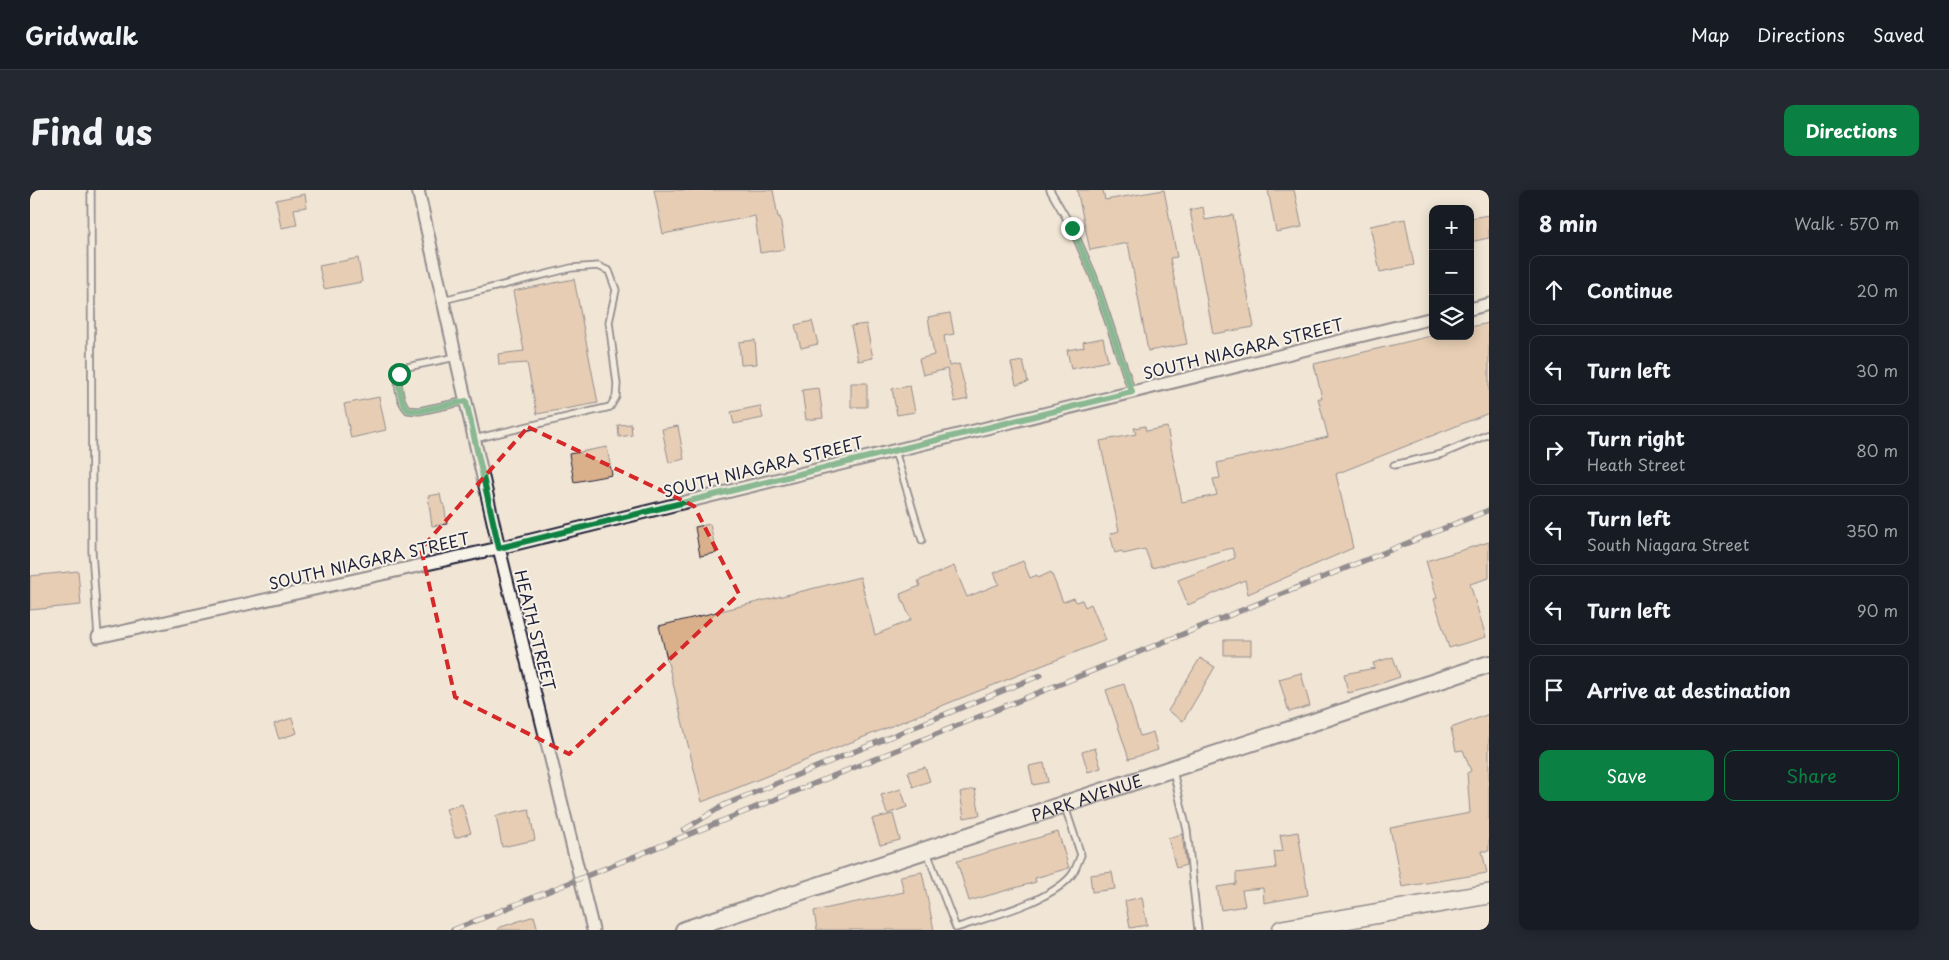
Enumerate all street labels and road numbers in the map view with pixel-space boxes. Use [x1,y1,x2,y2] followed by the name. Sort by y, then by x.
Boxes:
[1140,311,1346,384] street label: SOUTH NIAGARA STREET
[660,429,866,502] street label: SOUTH NIAGARA STREET
[266,525,472,595] street label: SOUTH NIAGARA STREET
[509,567,563,693] street label: HEATH STREET
[1028,767,1145,827] street label: PARK AVENUE

